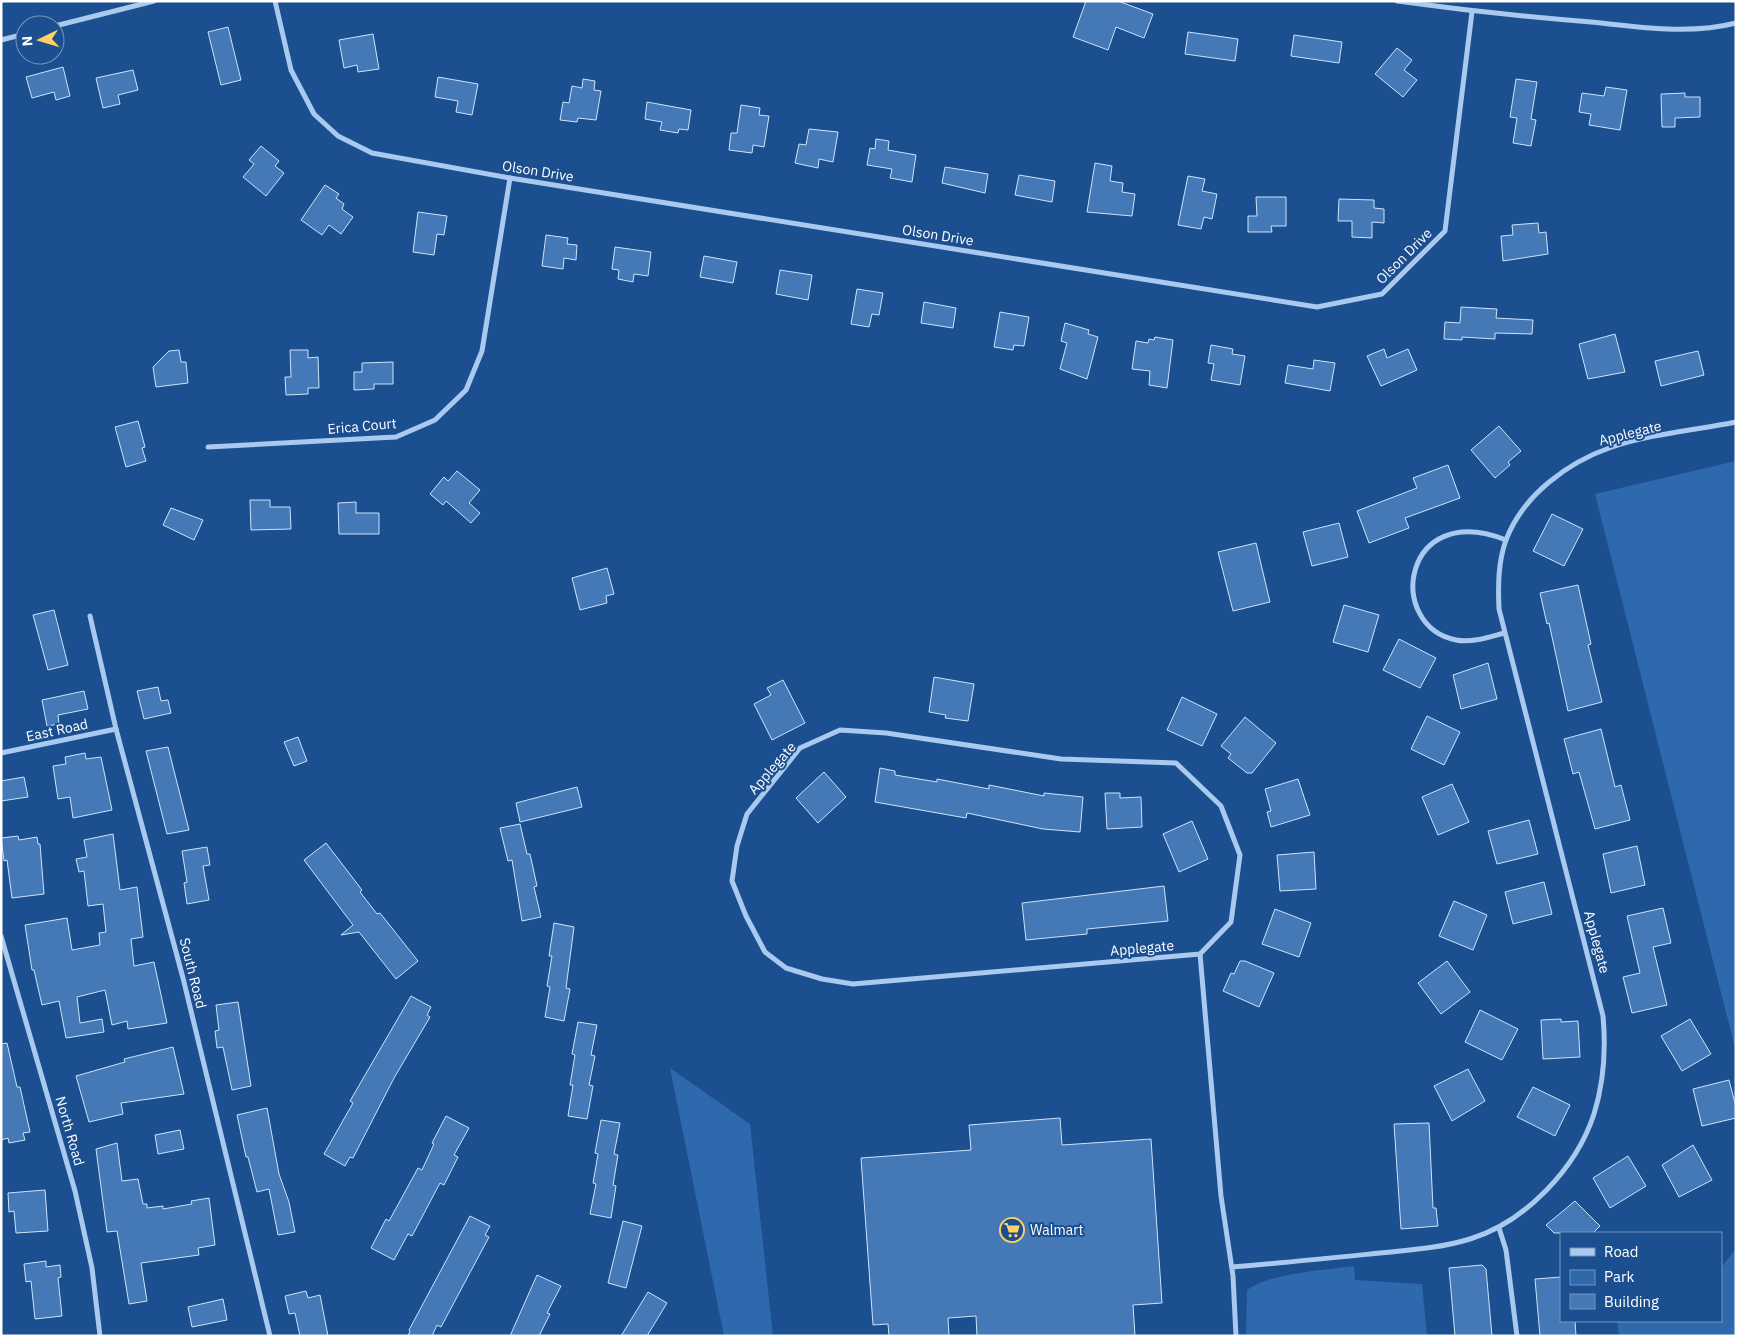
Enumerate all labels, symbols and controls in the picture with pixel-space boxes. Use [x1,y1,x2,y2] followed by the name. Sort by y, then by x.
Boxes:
[15,15,65,65] north arrow
[18,35,36,47] text: N
[501,156,575,186] street label: Olson Drive
[901,220,975,250] street label: Olson Drive
[1372,224,1436,288] street label: Olson Drive
[327,414,397,438] street label: Erica Court
[1597,416,1664,449] street label: Applegate
[24,715,90,745] street label: East Road
[744,738,800,798] street label: Applegate
[1580,909,1614,976] street label: Applegate
[176,936,210,1010] street label: South Road
[1109,936,1175,960] street label: Applegate
[52,1094,88,1168] street label: North Road
[999,1217,1025,1243] supermarket icon: Walmart
[1030,1221,1084,1239] place label: Walmart
[1560,1232,1722,1322] legend
[1604,1242,1639,1261] text: Road
[1604,1267,1634,1286] text: Park
[1604,1292,1659,1311] text: Building

